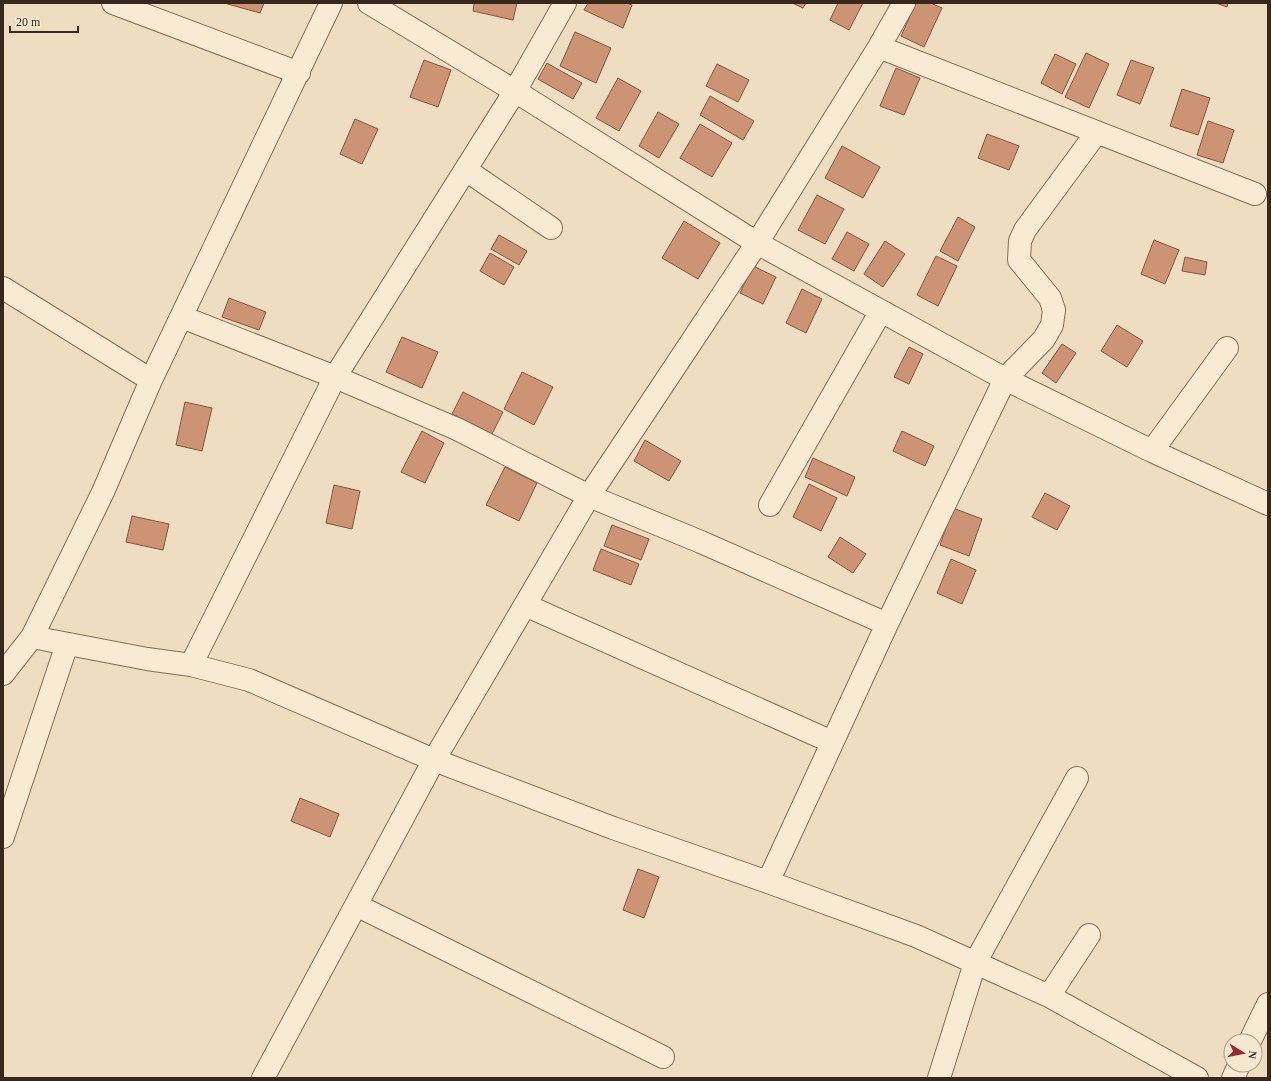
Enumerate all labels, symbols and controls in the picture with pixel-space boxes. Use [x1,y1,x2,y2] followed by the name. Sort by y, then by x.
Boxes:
[10,8,78,34] scale bar
[16,15,41,29] text: 20 m
[1223,1033,1263,1073] north arrow
[1246,1050,1259,1060] text: N

